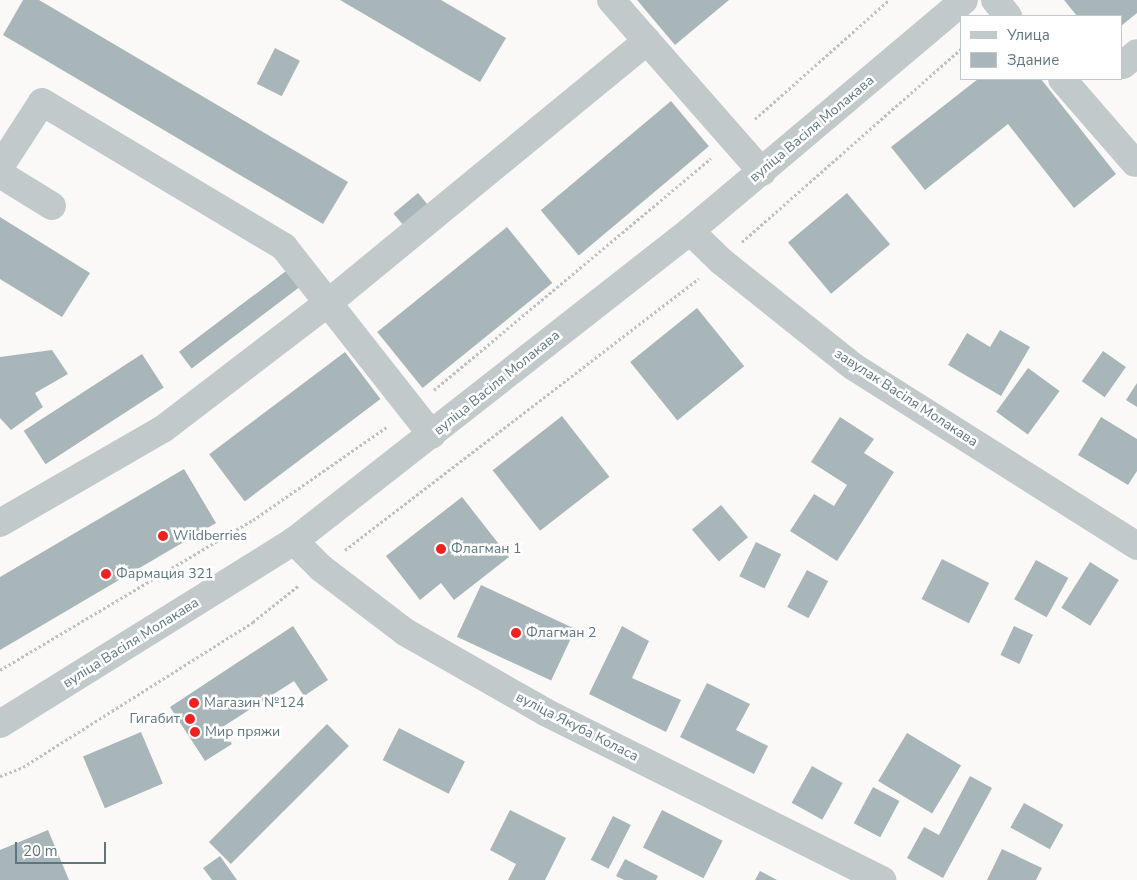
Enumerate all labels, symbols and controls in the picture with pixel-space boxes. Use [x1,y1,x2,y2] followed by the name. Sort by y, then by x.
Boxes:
[960,15,1122,80] legend
[1007,25,1050,45] text: Улица
[1007,50,1059,70] text: Здание
[746,72,878,186] street label: вуліца Васіля Молакава
[431,327,563,439] street label: вуліца Васіля Молакава
[831,345,981,451] street label: завулак Васіля Молакава
[173,528,247,544] place label: Wildberries
[157,530,169,542] marker: Wildberries
[451,541,521,557] place label: Флагман 1
[435,543,447,555] marker: Флагман 1
[116,566,213,582] place label: Фармация 321
[100,568,112,580] marker: Фармация 321
[60,594,202,692] street label: вуліца Васіля Молакава
[526,625,596,641] place label: Флагман 2
[510,627,522,639] marker: Флагман 2
[513,689,641,765] street label: вуліца Якуба Коласа
[204,695,304,711] place label: Магазин №124
[188,697,200,709] marker: Магазин №124
[129,711,180,727] place label: Гигабит
[184,713,196,725] marker: Гигабит
[205,724,280,740] place label: Мир пряжи
[189,726,201,738] marker: Мир пряжи
[18,832,109,864] scale bar
[23,841,58,861] text: 20 m

